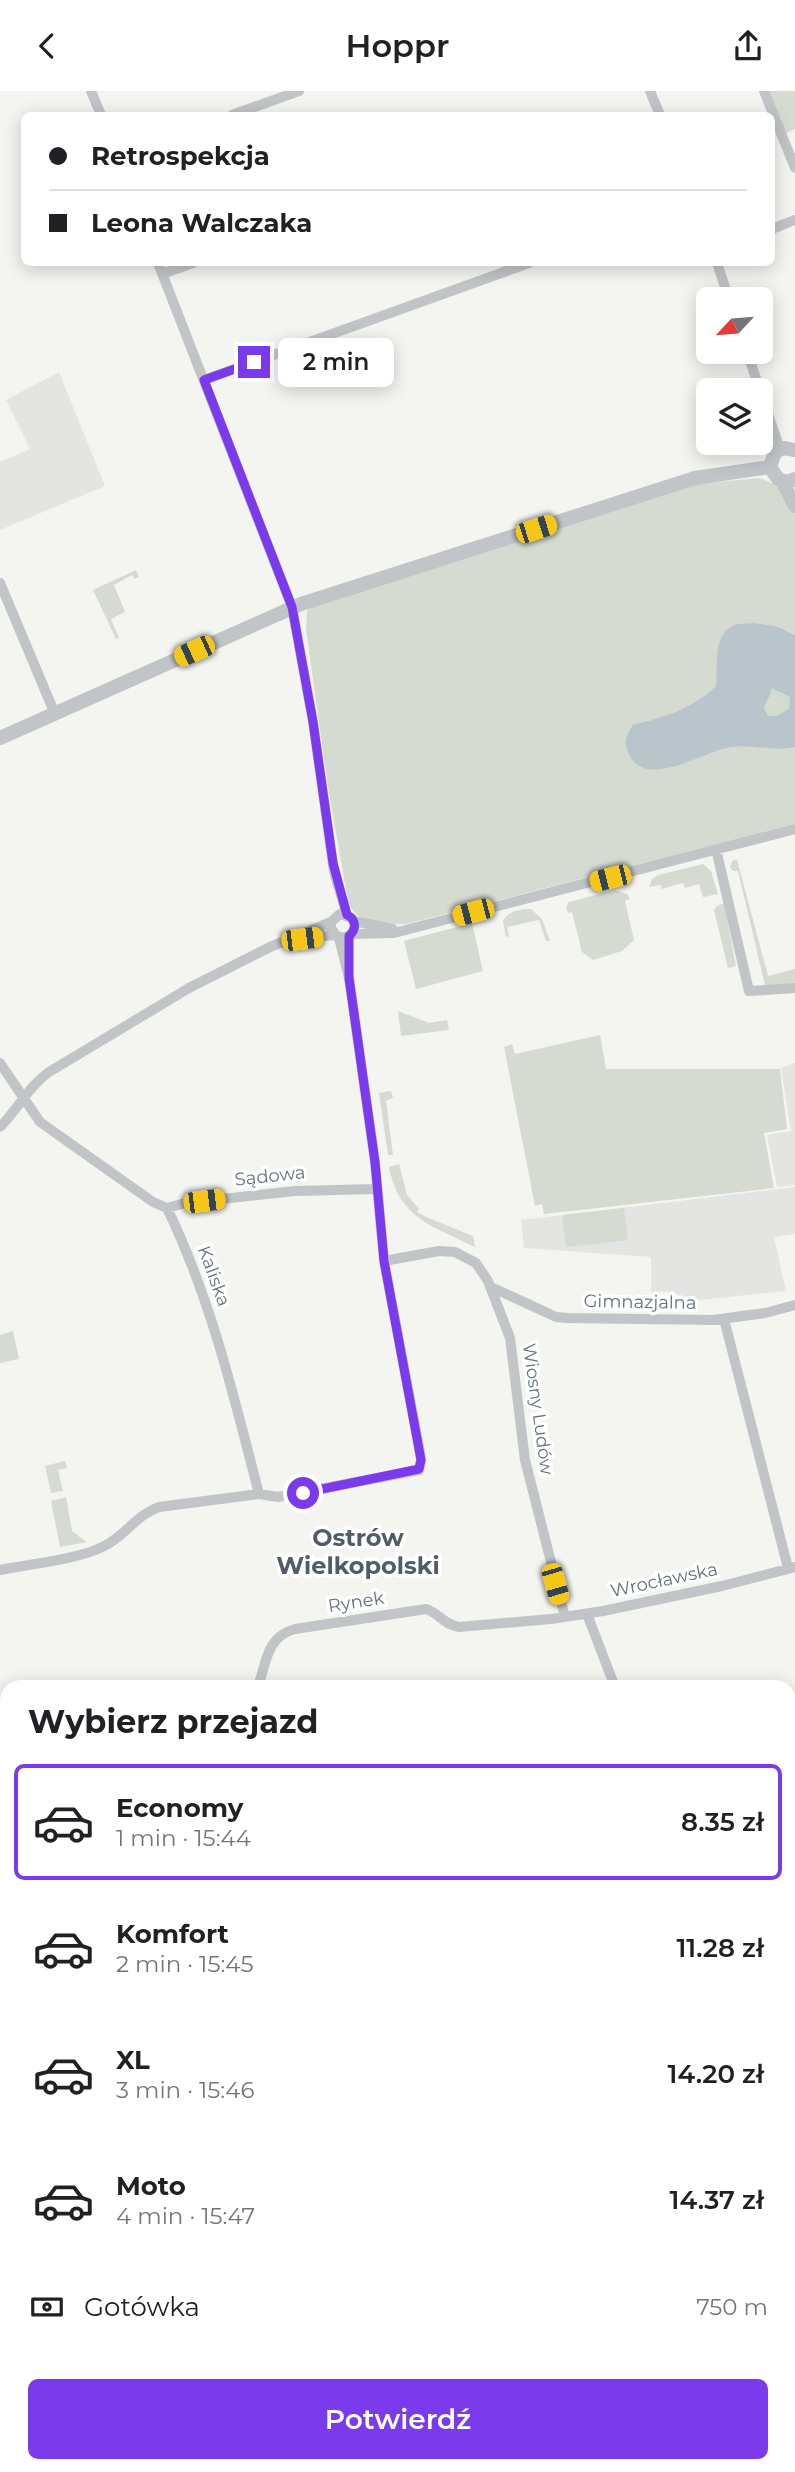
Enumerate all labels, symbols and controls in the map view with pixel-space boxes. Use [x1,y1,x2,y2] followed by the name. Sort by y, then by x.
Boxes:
[346,26,449,65] text: Hoppr
[28,27,66,65] icon: back
[729,27,767,65] icon: share
[91,140,270,172] text: Retrospekcja
[91,207,312,239] text: Leona Walczaka
[696,287,774,364] north arrow
[696,287,773,455] map controls
[278,337,394,387] callout: 2 min
[238,346,270,378] route end
[303,348,369,376] text: 2 min
[696,378,773,455] button: layers
[513,513,560,545] car
[171,633,218,669] car
[588,863,633,893] car
[450,896,497,928] car
[280,926,325,952] car
[234,1161,306,1191] street label: Sądowa
[182,1188,227,1214] car
[193,1243,235,1309] street label: Kaliska
[583,1290,697,1314] street label: Gimnazjalna
[518,1342,558,1476] street label: Wiosny Ludów
[287,1477,319,1509] route start
[276,1523,440,1580] district label: Ostrów Wielkopolski
[608,1558,720,1602] street label: Wrocławska
[540,1561,571,1607] car
[326,1587,386,1617] street label: Rynek
[28,1702,318,1741] text: Wybierz przejazd
[32,1791,95,1854] icon: car
[116,1792,243,1824] text: Economy
[681,1806,764,1838] text: 8.35 zł
[116,1824,251,1852] text: 1 min · 15:44
[32,1917,95,1980] icon: car
[116,1918,229,1950] text: Komfort
[676,1932,764,1964] text: 11.28 zł
[116,1950,253,1978] text: 2 min · 15:45
[32,2043,95,2106] icon: car
[116,2044,150,2076] text: XL
[668,2058,764,2090] text: 14.20 zł
[116,2076,254,2104] text: 3 min · 15:46
[32,2169,95,2232] icon: car
[116,2170,186,2202] text: Moto
[670,2184,764,2216] text: 14.37 zł
[116,2202,255,2230] text: 4 min · 15:47
[28,2288,66,2326] icon: cash
[84,2291,200,2323] text: Gotówka
[696,2293,768,2321] text: 750 m
[28,2379,768,2459] button: Potwierdź

